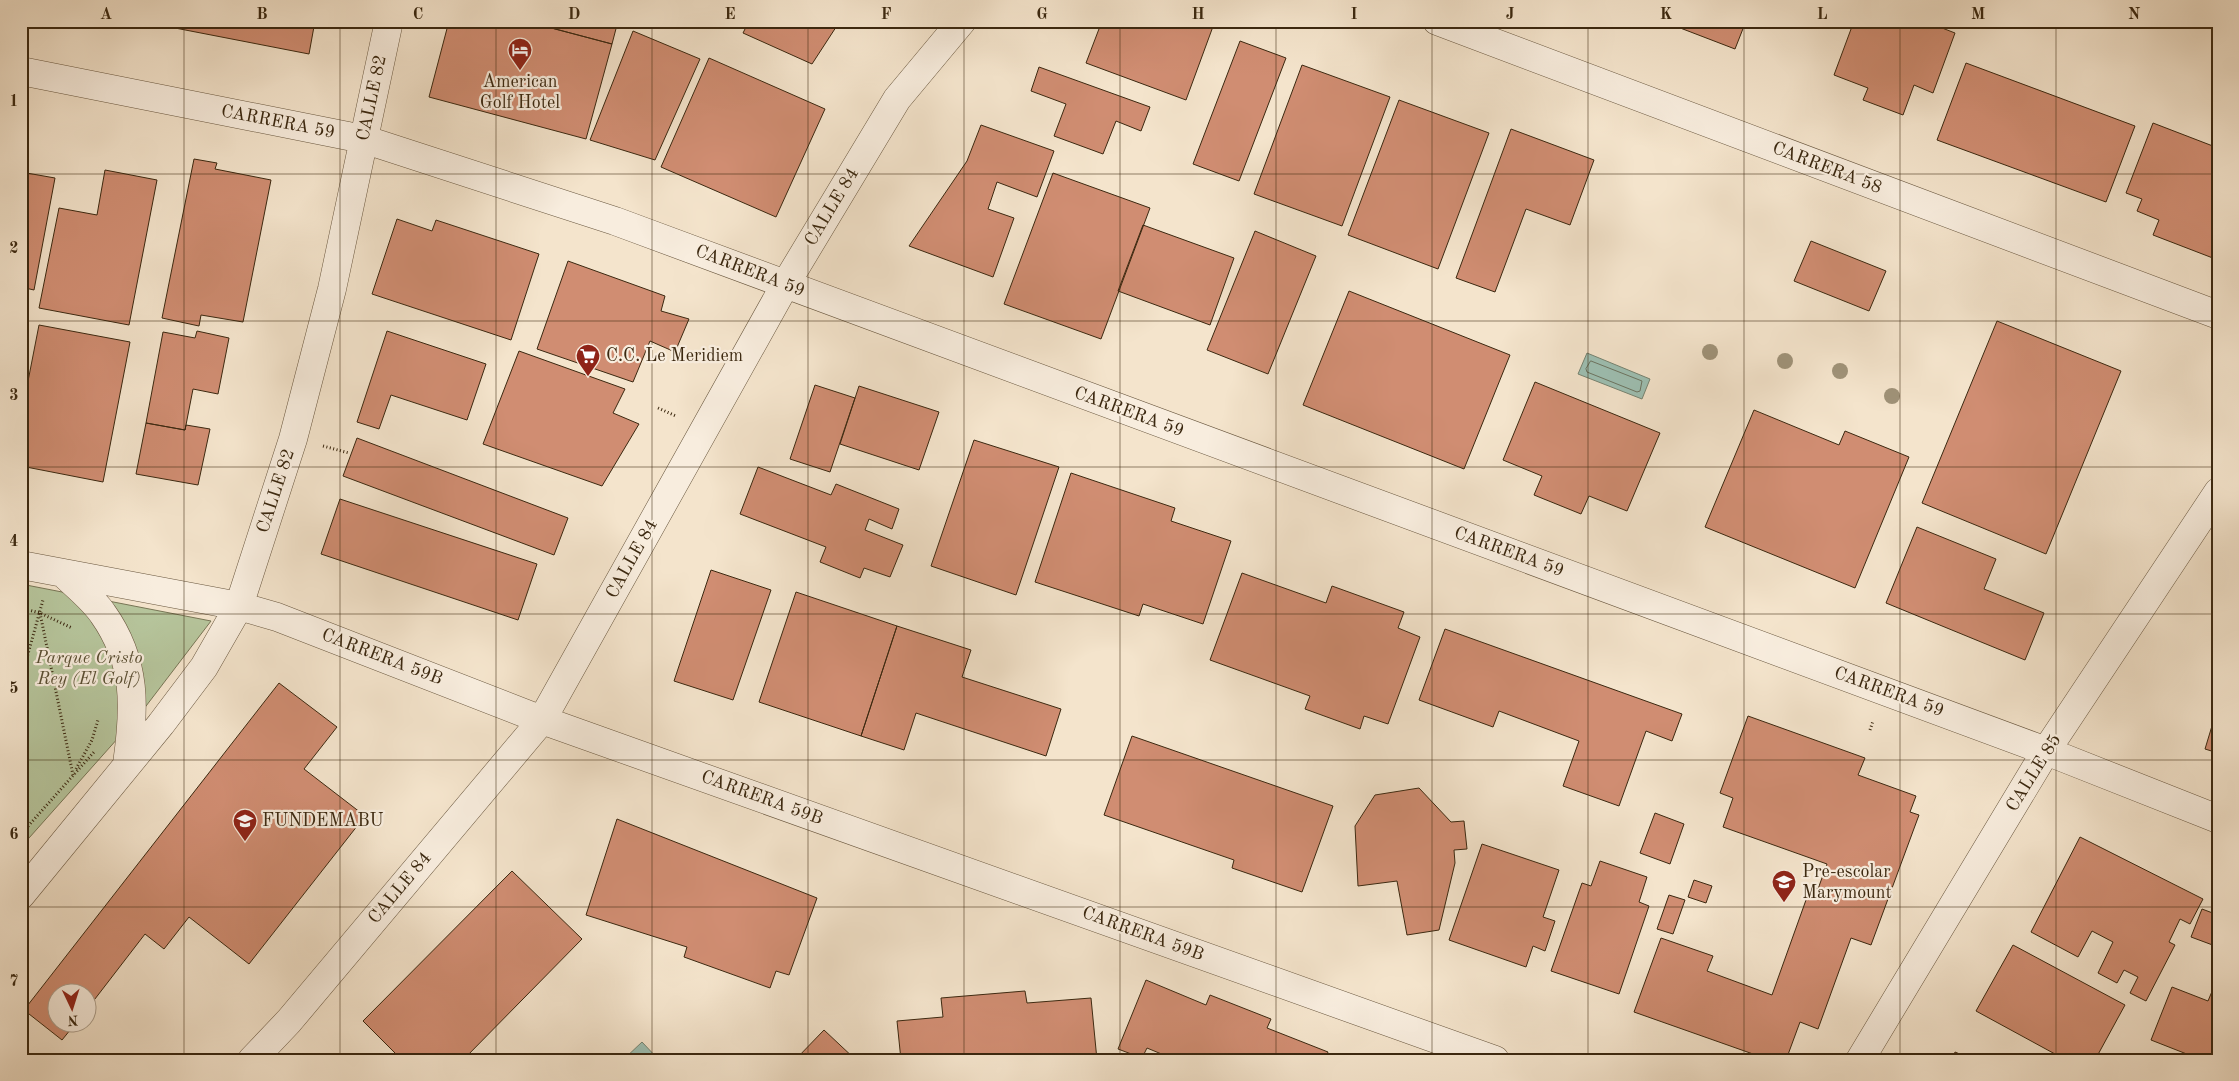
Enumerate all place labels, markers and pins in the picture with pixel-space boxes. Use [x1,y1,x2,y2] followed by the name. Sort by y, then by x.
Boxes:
[507,37,533,71] hotel icon: American Golf Hotel
[480,73,560,112] place label: American Golf Hotel
[575,343,601,377] supermarket icon: C.C. Le Meridiem
[606,347,743,365] place label: C.C. Le Meridiem
[232,808,258,842] school or university icon: FUNDEMABU
[262,812,383,830] place label: FUNDEMABU
[1802,863,1892,902] place label: Pre-escolar Marymount
[1771,869,1797,903] school or university icon: Pre-escolar Marymount

